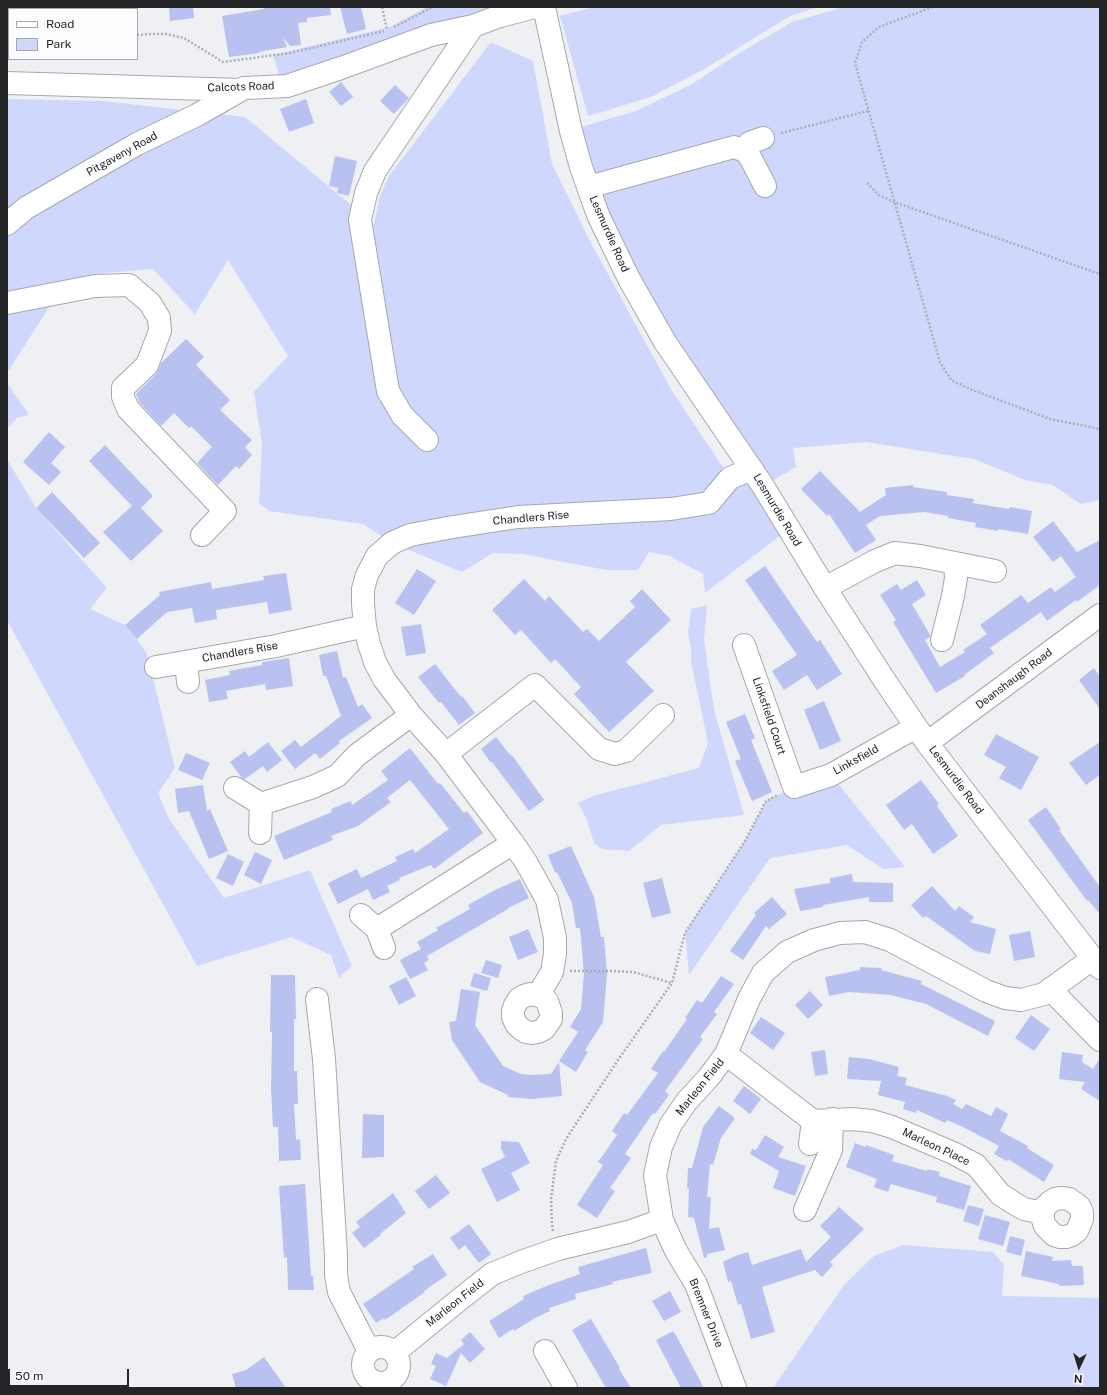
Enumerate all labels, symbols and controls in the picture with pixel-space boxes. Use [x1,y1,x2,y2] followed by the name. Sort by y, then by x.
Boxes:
[8,8,138,60] legend
[46,17,74,31] text: Road
[46,37,72,51] text: Park
[207,79,275,95] street label: Calcots Road
[84,129,160,179] street label: Pitgaveny Road
[586,194,632,274] street label: Lesmurdie Road
[750,471,804,549] street label: Lesmurdie Road
[492,508,570,528] street label: Chandlers Rise
[201,639,279,665] street label: Chandlers Rise
[973,646,1055,712] street label: Deanshaugh Road
[750,675,788,757] street label: Linksfield Court
[831,742,881,778] street label: Linksfield
[926,743,986,817] street label: Lesmurdie Road
[673,1056,727,1118] street label: Marleon Field
[900,1126,972,1168] street label: Marleon Place
[423,1276,487,1330] street label: Marleon Field
[686,1277,726,1349] street label: Bremner Drive
[1059,1347,1099,1387] north arrow
[10,1361,131,1387] scale bar
[15,1369,43,1383] text: 50 m
[1073,1373,1083,1385] text: N

